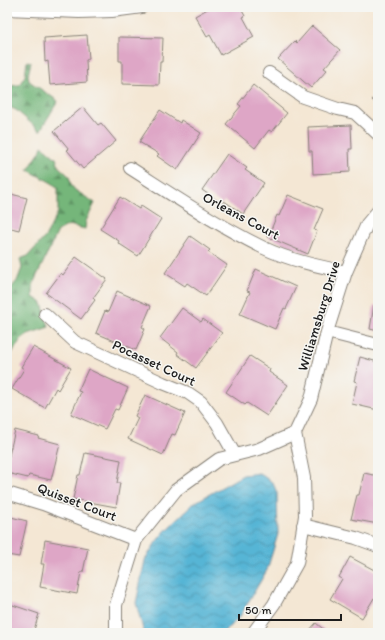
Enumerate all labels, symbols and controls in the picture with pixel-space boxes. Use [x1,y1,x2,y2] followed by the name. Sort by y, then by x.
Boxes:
[200,189,282,243] street label: Orleans Court
[294,258,344,373] street label: Williamsburg Drive
[110,336,198,390] street label: Pocasset Court
[35,479,119,525] street label: Quisset Court
[239,596,341,622] scale bar
[245,603,271,617] text: 50 m

